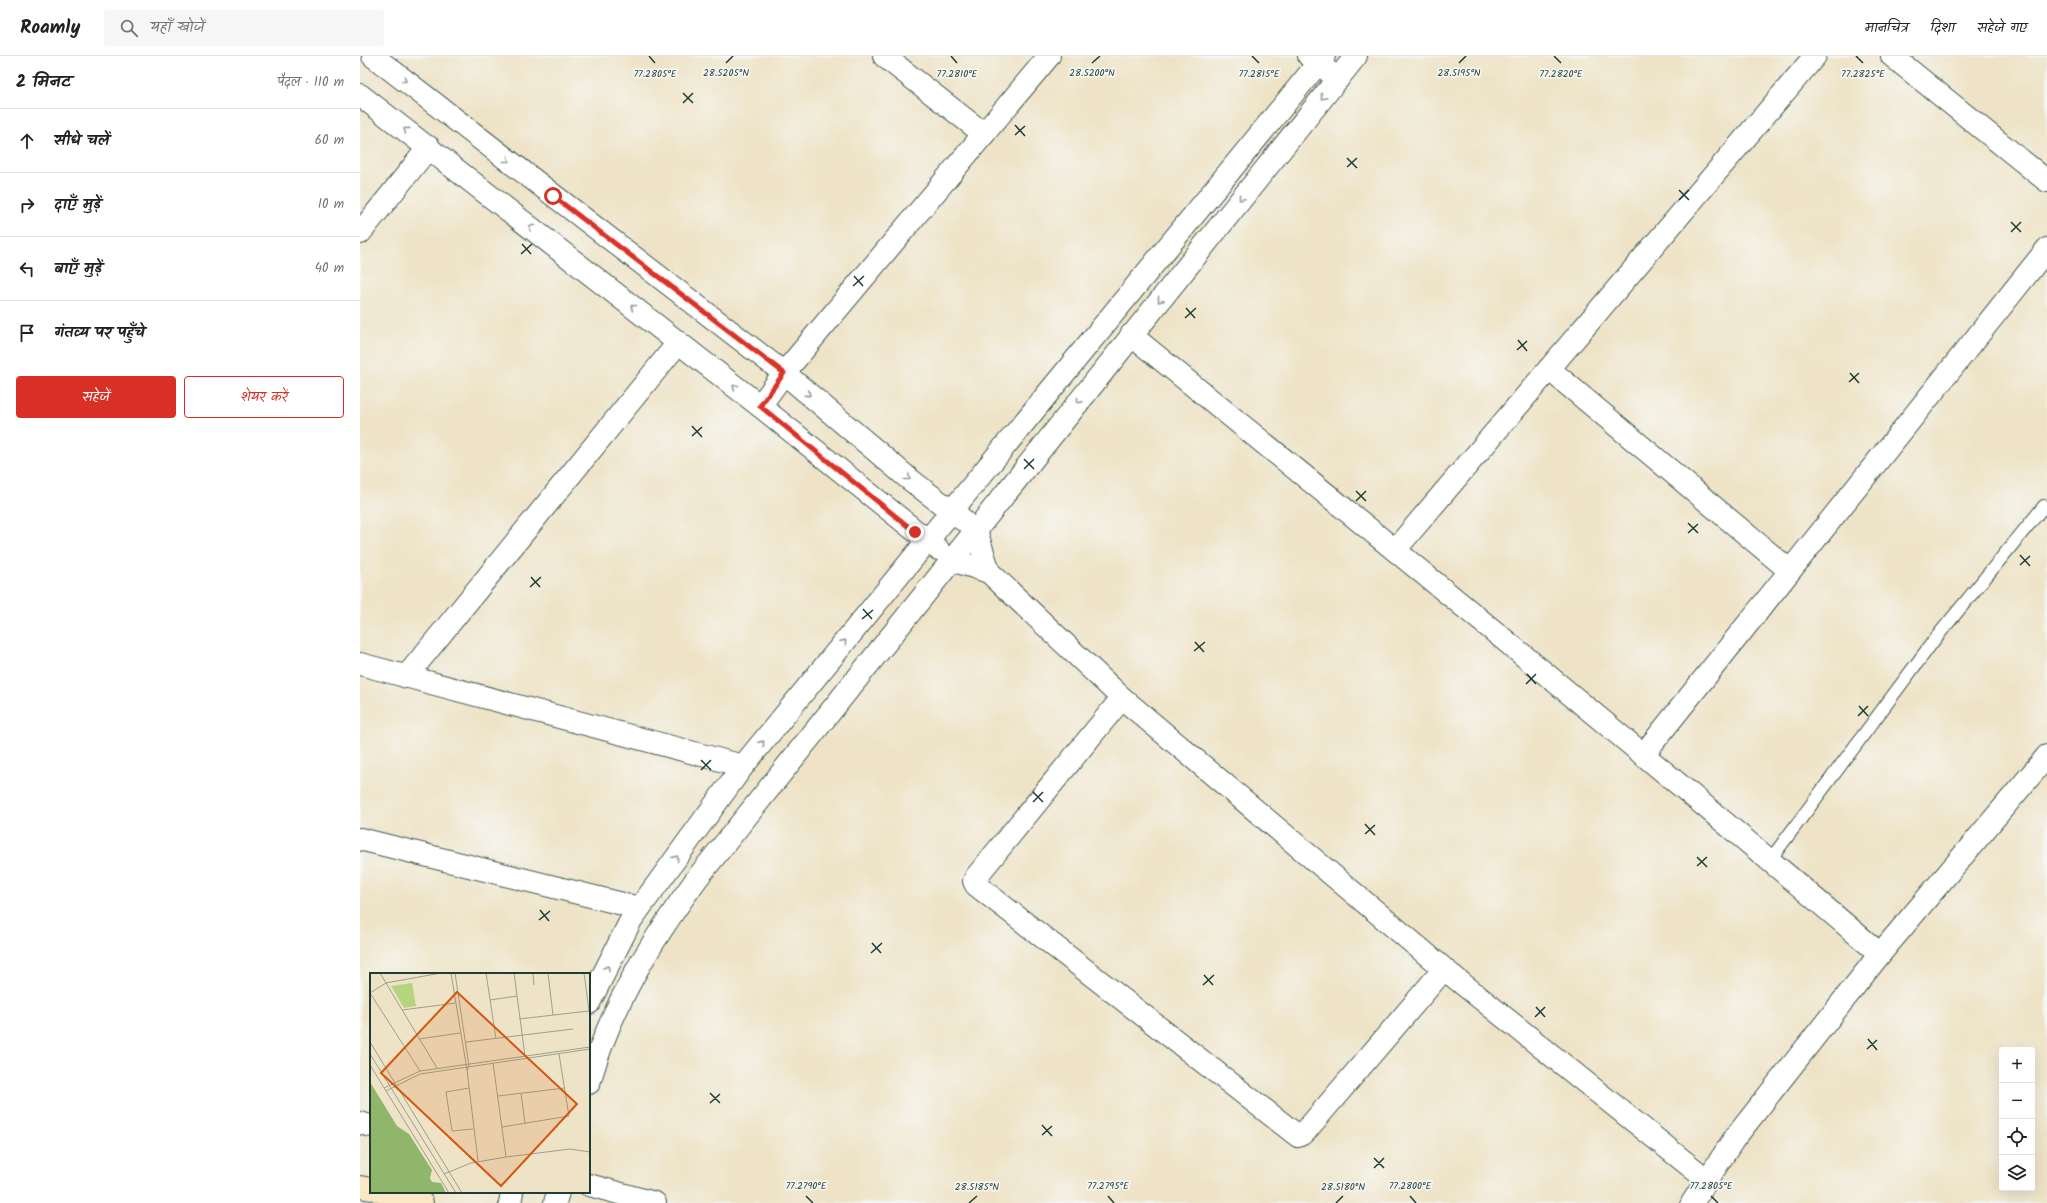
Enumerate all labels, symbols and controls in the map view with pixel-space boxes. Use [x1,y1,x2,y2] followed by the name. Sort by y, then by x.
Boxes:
[104,10,384,46] search box
[20,13,80,43] text: Roamly
[150,16,204,40] text: यहाँ खोजें
[118,17,140,39] icon: search
[1865,17,1908,39] text: मानचित्र
[1930,17,1955,39] text: दिशा
[1977,17,2027,39] text: सहेजे गए
[703,65,749,81] text: 28.5205°N
[1069,65,1115,81] text: 28.5200°N
[1437,65,1481,81] text: 28.5195°N
[633,66,678,82] text: 77.2805°E
[937,66,979,82] text: 77.2810°E
[1238,66,1281,82] text: 77.2815°E
[1539,66,1584,82] text: 77.2820°E
[1841,66,1886,82] text: 77.2825°E
[16,69,71,96] text: 2 मिनट
[277,72,344,93] text: पैदल · 110 m
[400,75,407,82] one-way arrow
[1321,93,1328,100] one-way arrow
[403,127,410,134] one-way arrow
[54,129,109,153] text: सीधे चलें
[16,130,38,152] icon: ahead
[315,130,344,151] text: 60 m
[502,155,509,162] one-way arrow
[544,187,562,205] route start
[54,193,101,217] text: दाएँ मुड़ें
[16,194,38,216] icon: right
[318,194,344,215] text: 10 m
[1239,194,1246,201] one-way arrow
[528,224,535,231] one-way arrow
[54,257,102,281] text: बाएँ मुड़ें
[16,258,38,280] icon: left
[315,258,344,279] text: 40 m
[1158,295,1165,302] one-way arrow
[630,305,637,312] one-way arrow
[54,321,145,345] text: गंतव्य पर पहुँचे
[16,322,38,344] icon: arrive
[16,376,176,418] button: सहेजें
[184,376,344,418] button: शेयर करें
[733,385,740,392] one-way arrow
[804,389,811,396] one-way arrow
[1076,397,1083,404] one-way arrow
[903,473,910,480] one-way arrow
[906,523,924,541] route end
[839,640,846,647] one-way arrow
[757,740,764,748] one-way arrow
[671,856,678,863] one-way arrow
[602,965,609,972] one-way arrow
[370,973,590,1193] inset map
[1999,1047,2035,1191] map controls
[1999,1047,2035,1083] button: +
[1999,1083,2035,1119] button: −
[1999,1119,2035,1155] button: locate
[1999,1155,2035,1191] button: layers
[785,1178,828,1194] text: 77.2790°E
[1087,1178,1130,1194] text: 77.2795°E
[1389,1178,1432,1194] text: 77.2800°E
[1689,1178,1734,1194] text: 77.2805°E
[955,1179,999,1195] text: 28.5185°N
[1321,1179,1365,1195] text: 28.5180°N

